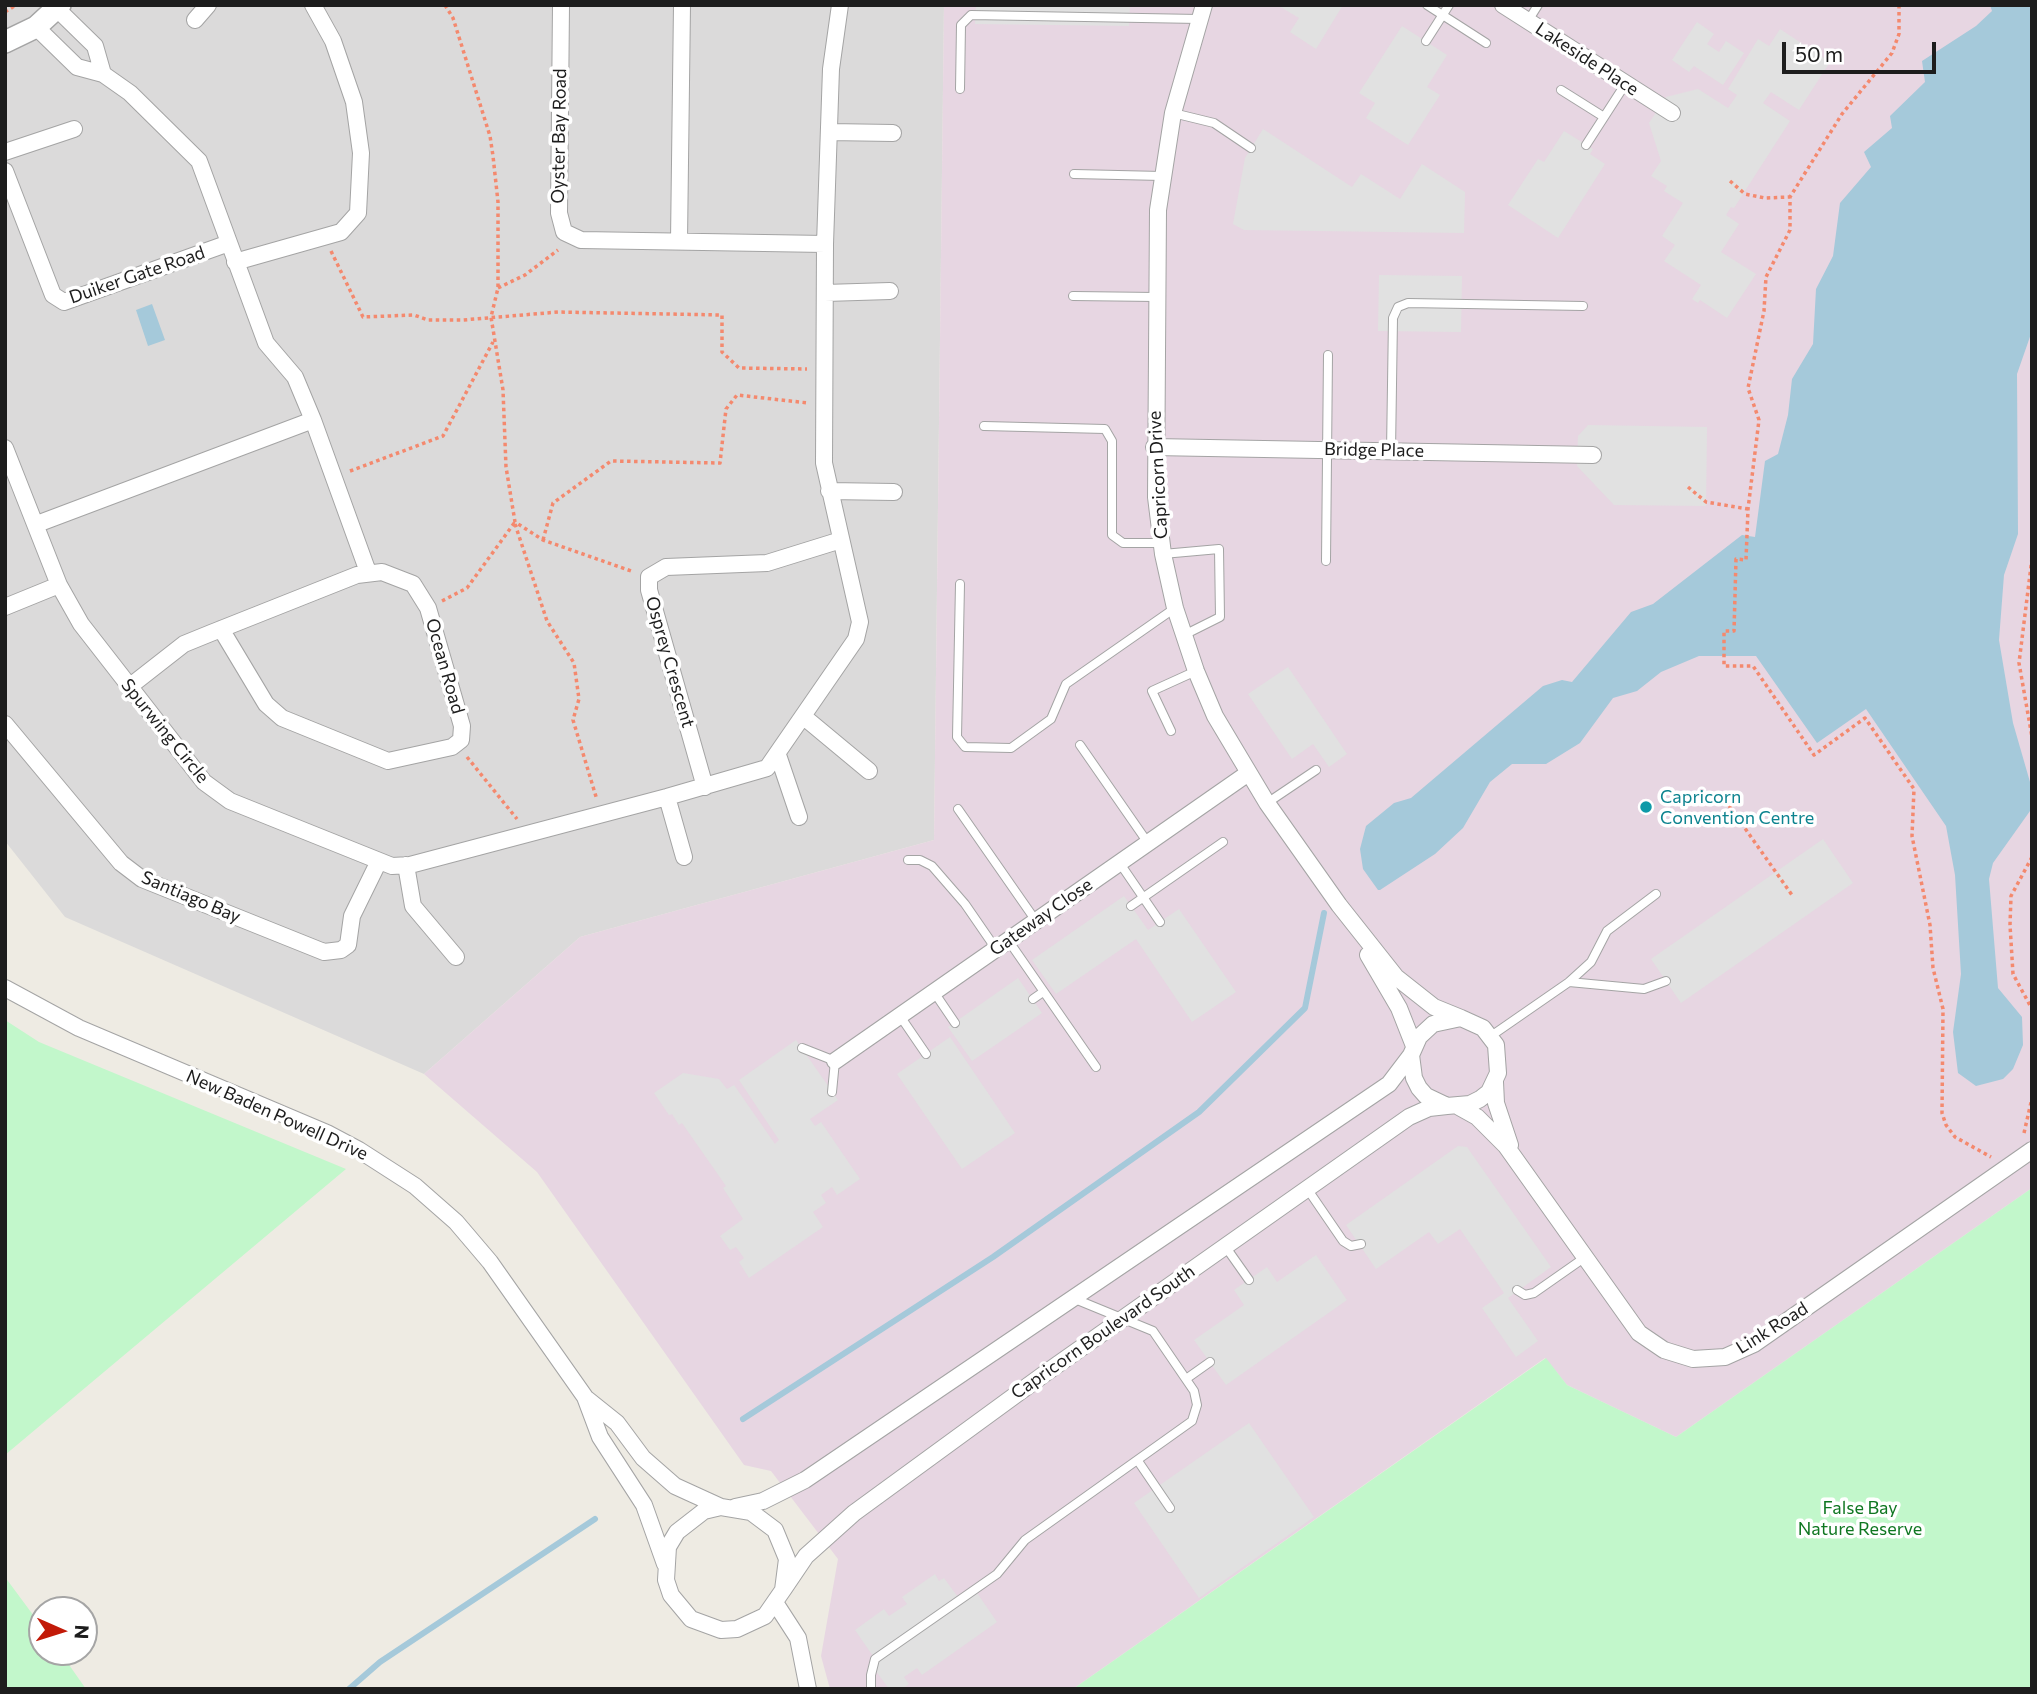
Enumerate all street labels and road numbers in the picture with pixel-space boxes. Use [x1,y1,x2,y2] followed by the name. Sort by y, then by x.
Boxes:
[1531,18,1643,100] street label: Lakeside Place
[547,68,571,204] street label: Oyster Bay Road
[66,242,208,308] street label: Duiker Gate Road
[1144,410,1172,540] street label: Capricorn Drive
[1324,438,1424,462] street label: Bridge Place
[641,594,699,730] street label: Osprey Crescent
[421,616,469,716] street label: Ocean Road
[116,675,214,787] street label: Spurwing Circle
[138,866,244,928] street label: Santiago Bay
[985,874,1097,960] street label: Gateway Close
[183,1065,371,1165] street label: New Baden Powell Drive
[1007,1260,1199,1404] street label: Capricorn Boulevard South
[1732,1298,1812,1358] street label: Link Road

